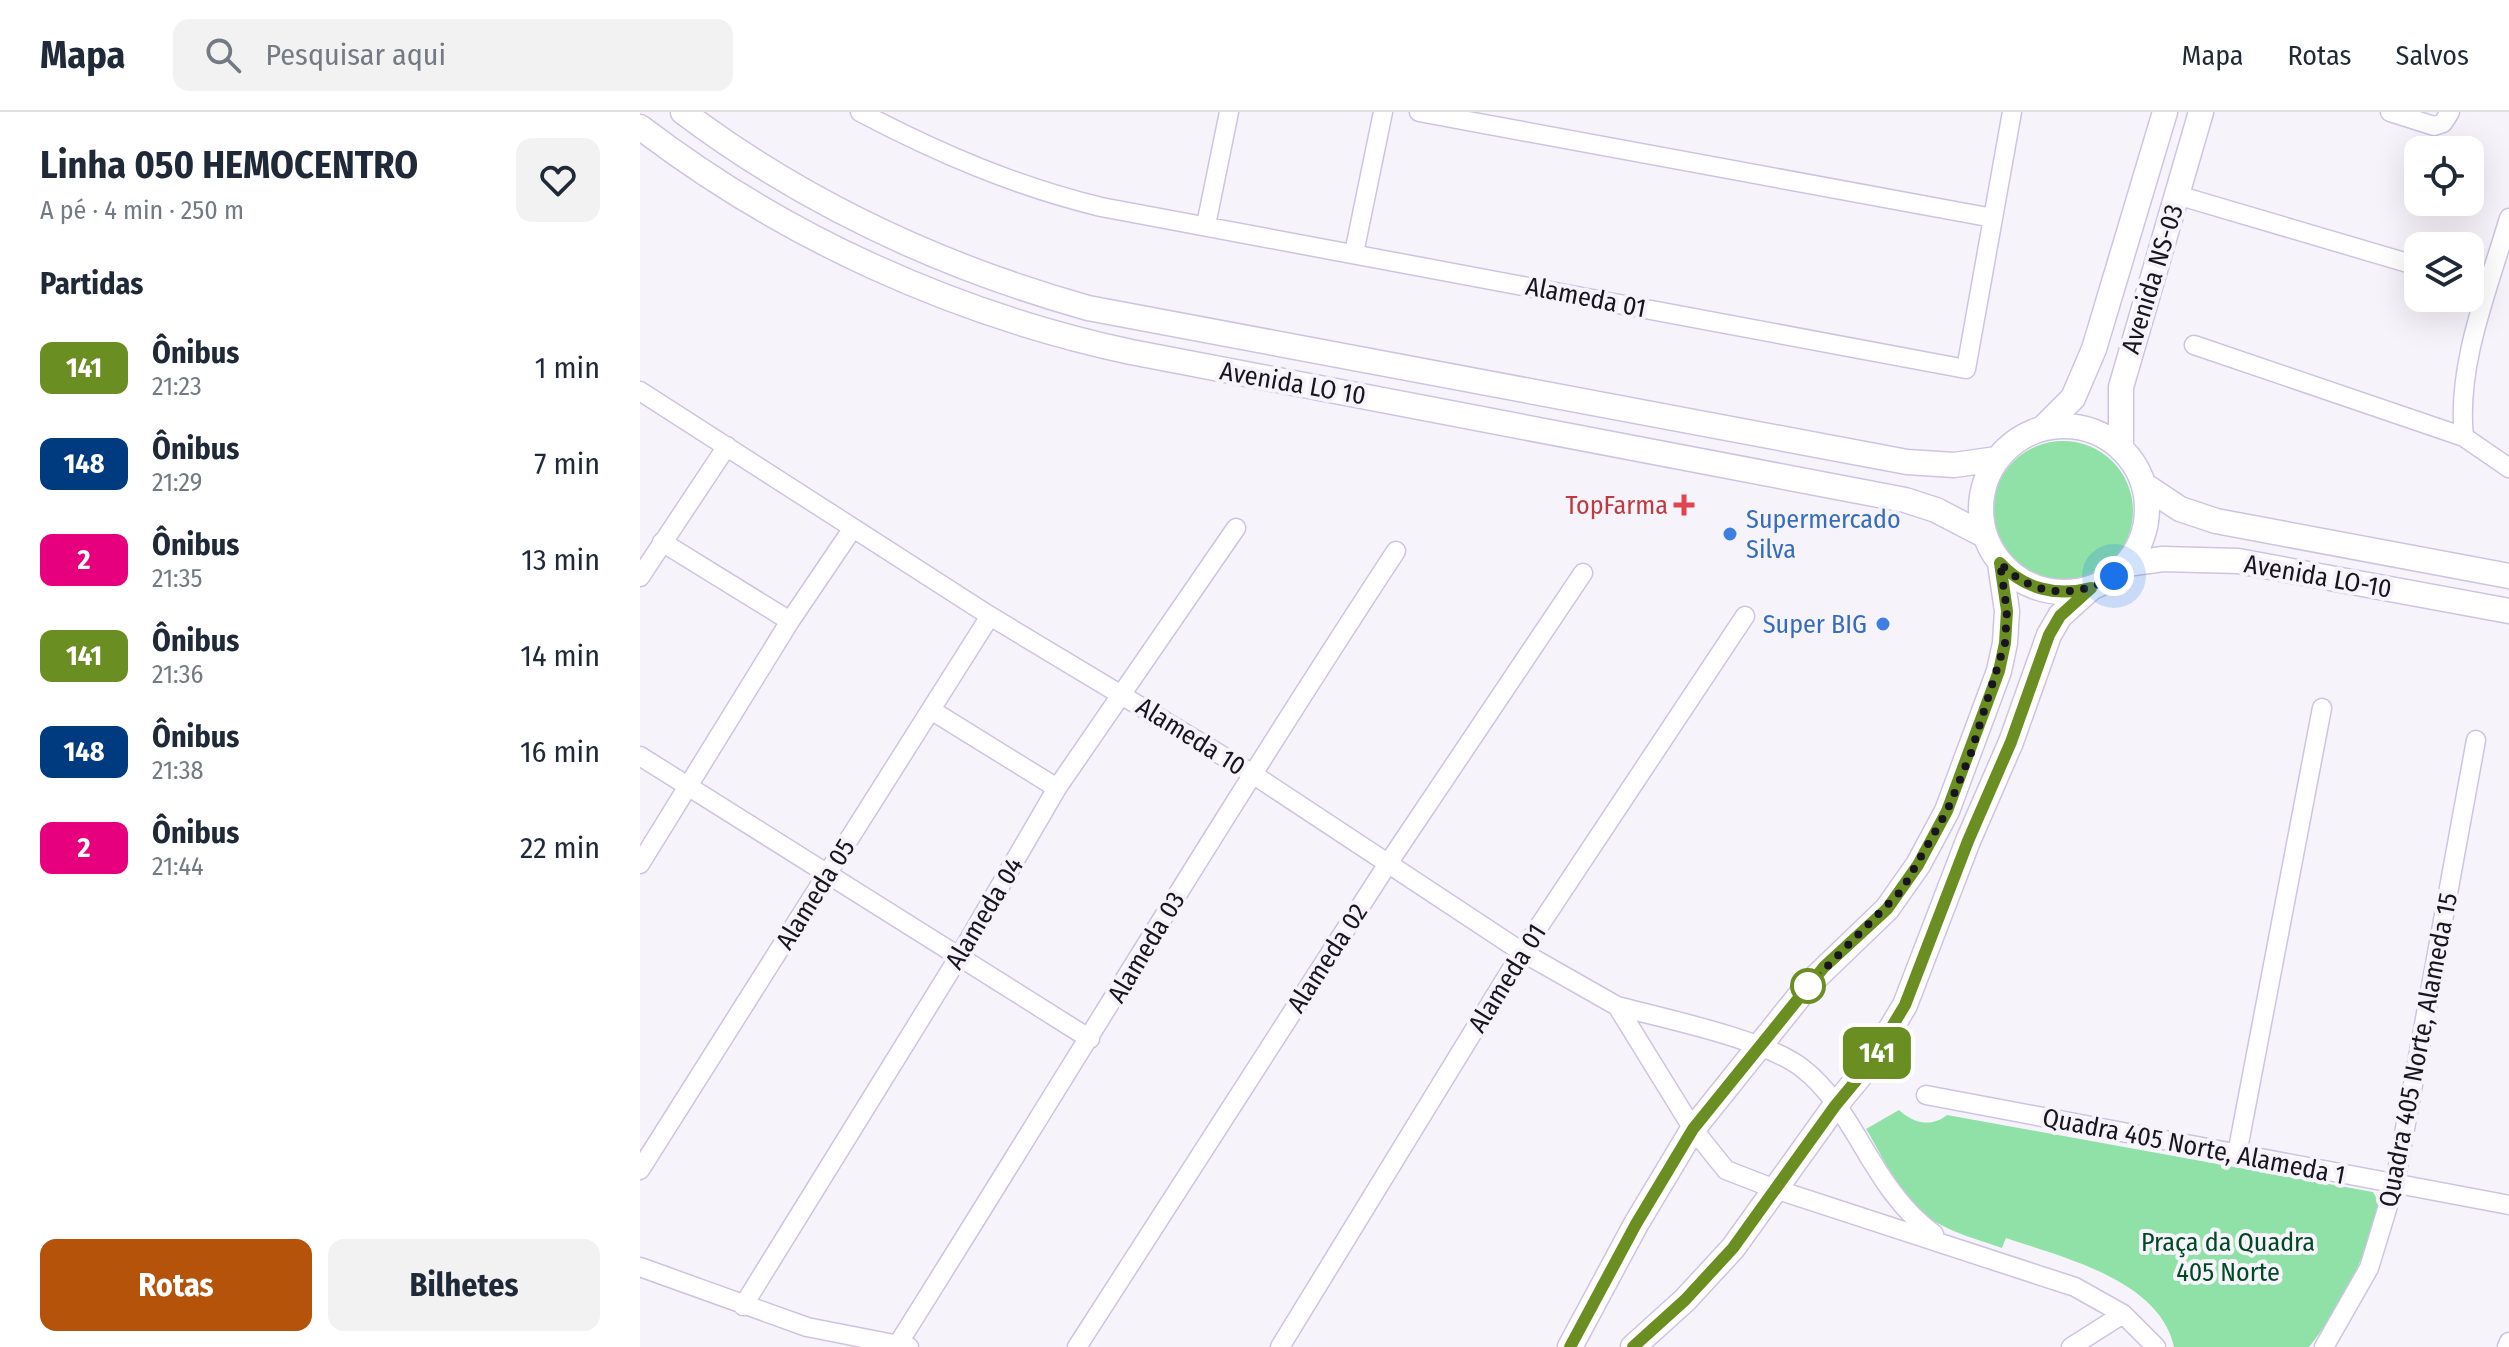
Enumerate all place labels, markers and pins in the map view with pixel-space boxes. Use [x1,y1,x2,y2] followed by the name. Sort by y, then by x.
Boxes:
[1566,490,1668,521] place label: TopFarma
[1675,496,1693,514] marker: TopFarma
[1746,504,1901,565] place label: Supermercado Silva
[1721,525,1739,543] marker: Supermercado Silva
[1763,609,1867,640] place label: Super BIG
[1874,615,1892,633] marker: Super BIG
[1791,969,1825,1003] unlabelled marker

